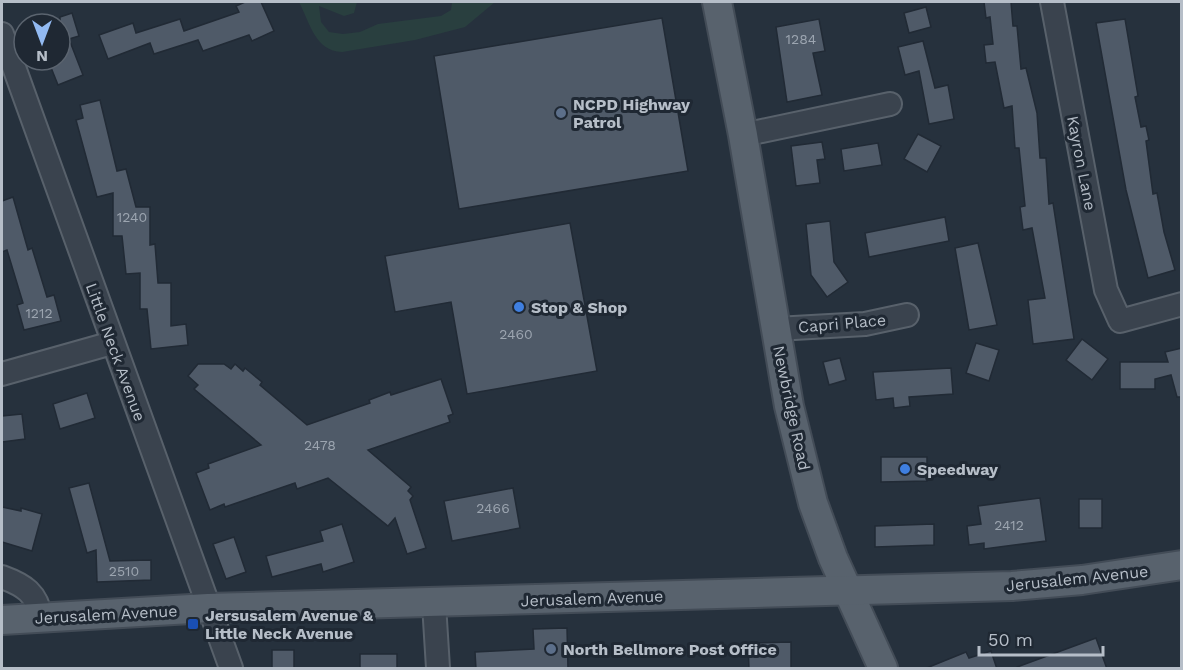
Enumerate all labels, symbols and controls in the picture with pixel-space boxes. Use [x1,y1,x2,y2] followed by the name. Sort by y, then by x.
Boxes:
[12,12,72,72] north arrow
[786,31,816,47] house number: 1284
[36,47,48,66] text: N
[573,95,691,132] place label: NCPD Highway Patrol
[554,106,568,120] marker: NCPD Highway Patrol
[1063,114,1100,212] street label: Kayron Lane
[117,209,147,225] house number: 1240
[82,280,149,424] street label: Little Neck Avenue
[531,298,627,317] place label: Stop & Shop
[512,300,526,314] marker: Stop & Shop
[25,305,53,321] house number: 1212
[797,310,887,337] street label: Capri Place
[499,326,533,342] house number: 2460
[769,344,814,472] street label: Newbridge Road
[304,437,336,453] house number: 2478
[917,460,999,479] place label: Speedway
[898,462,912,476] marker: Speedway
[476,500,510,516] house number: 2466
[994,517,1024,533] house number: 2412
[1005,562,1149,595] street label: Jerusalem Avenue
[109,563,139,579] house number: 2510
[520,587,664,610] street label: Jerusalem Avenue
[34,601,178,628] street label: Jerusalem Avenue
[205,606,374,643] place label: Jersusalem Avenue & Little Neck Avenue
[186,617,200,631] marker: Jersusalem Avenue & Little Neck Avenue
[979,619,1104,657] scale bar
[988,629,1033,650] text: 50 m
[563,640,777,659] place label: North Bellmore Post Office
[544,642,558,656] marker: North Bellmore Post Office

